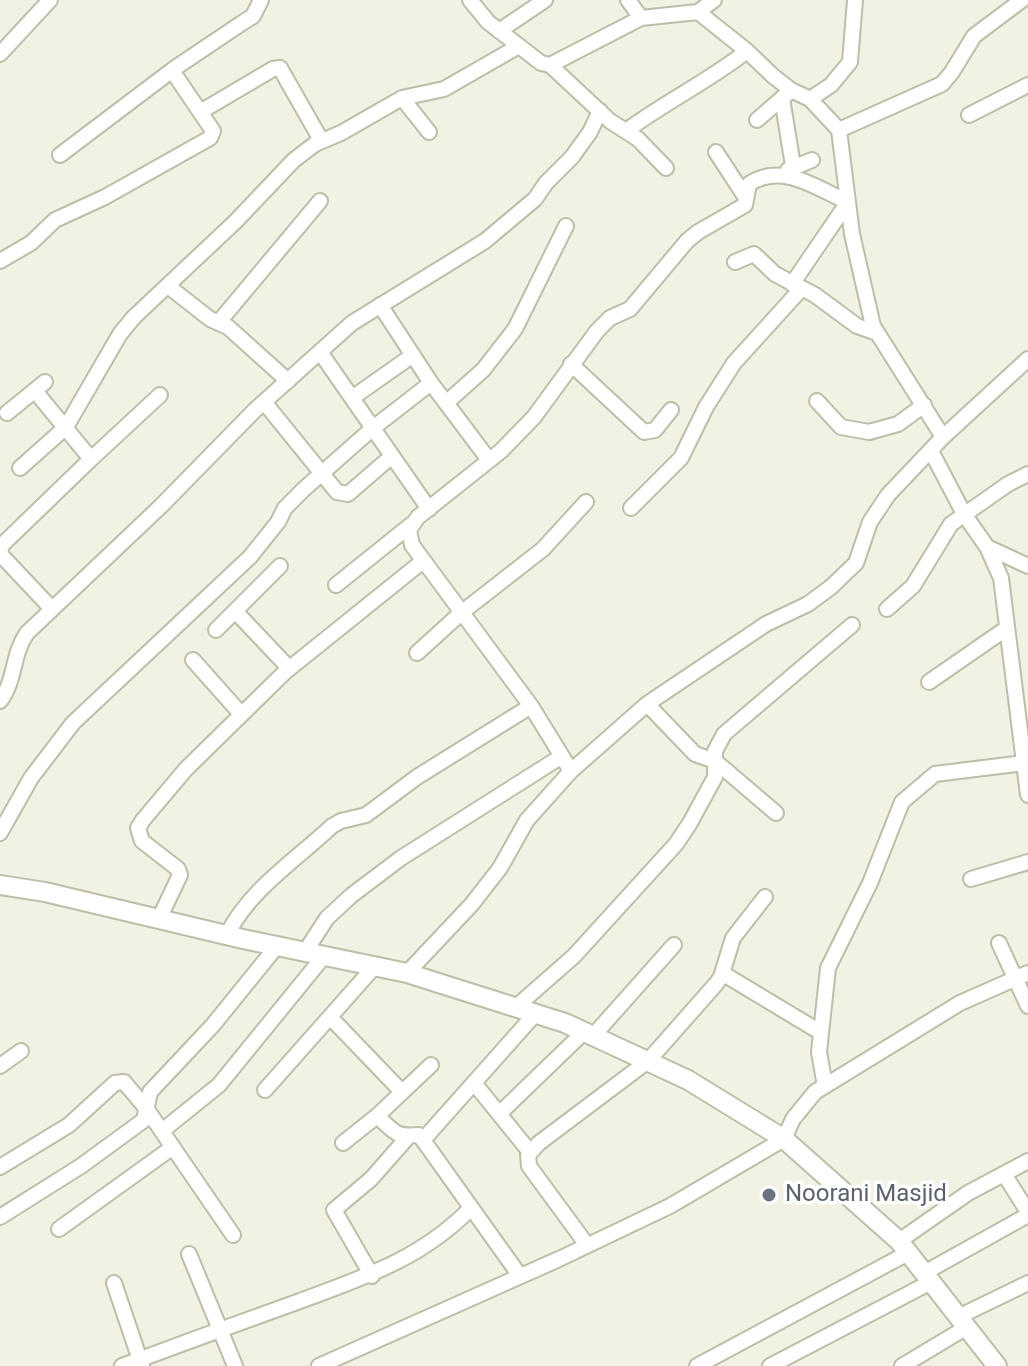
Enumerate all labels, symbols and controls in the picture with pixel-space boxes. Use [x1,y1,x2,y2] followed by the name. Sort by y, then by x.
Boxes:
[785,1181,947,1209] place label: Noorani Masjid
[760,1186,778,1204] marker: Noorani Masjid

